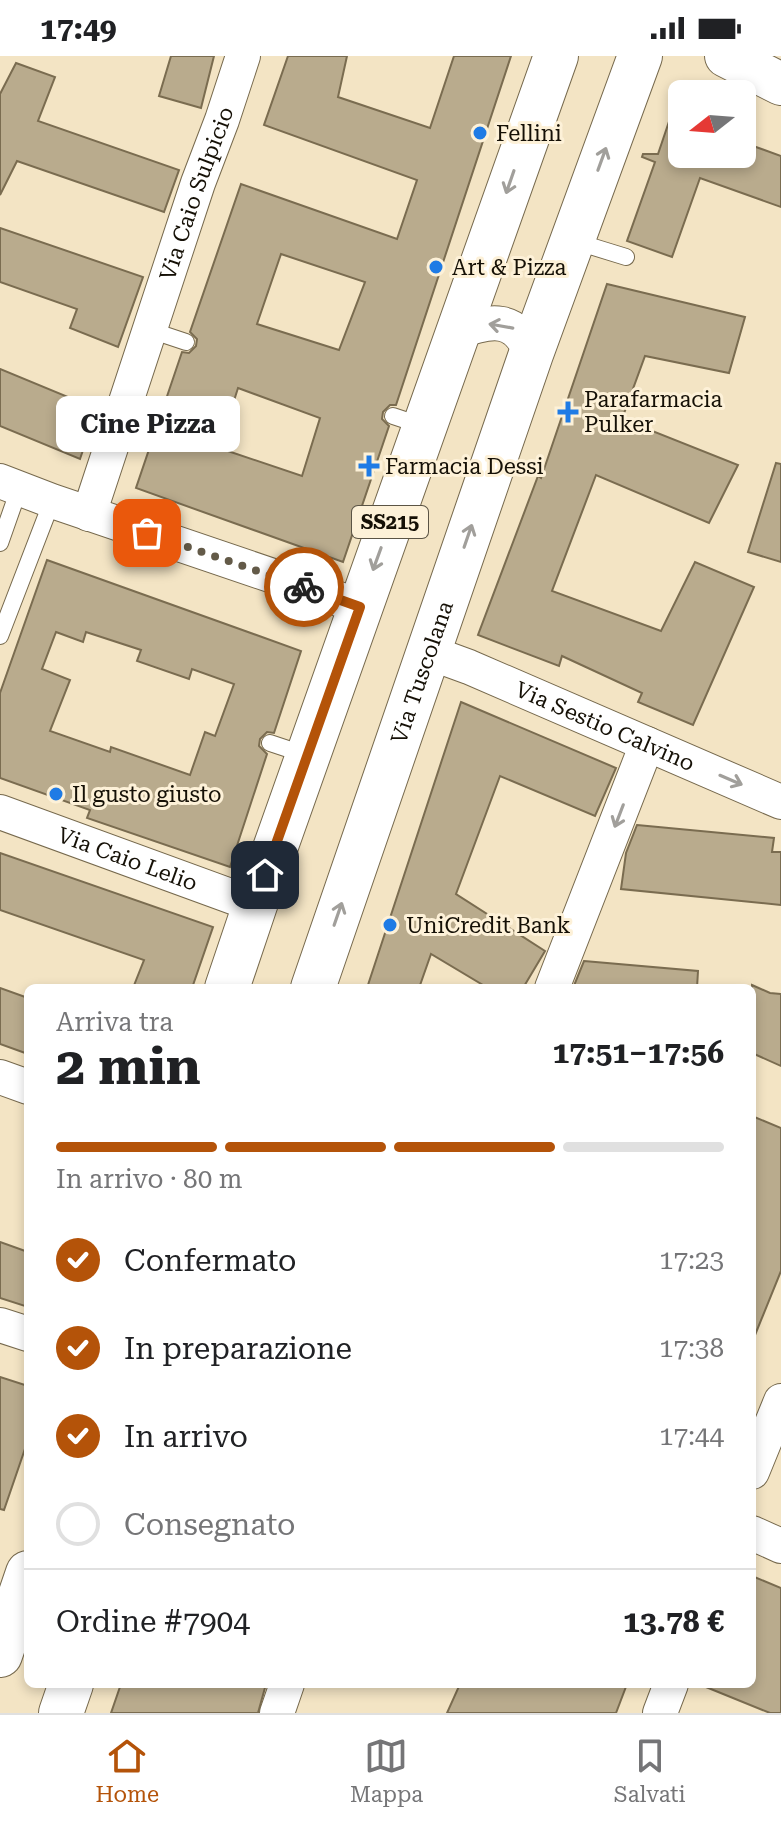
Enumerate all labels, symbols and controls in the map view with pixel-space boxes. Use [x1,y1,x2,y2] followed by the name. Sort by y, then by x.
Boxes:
[40,11,117,46] text: 17:49
[668,80,756,168] north arrow
[668,80,756,168] map controls
[154,104,238,283] street label: Via Caio Sulpicio
[496,121,562,146] place label: Fellini
[471,124,489,142] marker: Fellini
[595,147,610,172] one-way arrow
[501,169,516,194] one-way arrow
[452,255,566,280] place label: Art & Pizza
[427,258,445,276] marker: Art & Pizza
[489,318,514,333] one-way arrow
[584,387,723,437] place label: Parafarmacia Pulker
[55,397,239,453] callout: Cine Pizza
[559,403,577,421] marker: Parafarmacia Pulker
[80,409,216,439] text: Cine Pizza
[385,454,544,479] place label: Farmacia Dessi
[360,457,378,475] marker: Farmacia Dessi
[113,499,181,567] pin
[352,506,428,538] road number: SS215
[125,511,169,555] icon: bag
[462,524,476,549] one-way arrow
[369,546,383,571] one-way arrow
[264,547,344,627] courier
[282,565,326,609] icon: bike
[386,597,458,747] street label: Via Tuscolana
[512,676,699,776] street label: Via Sestio Calvino
[719,774,743,789] one-way arrow
[72,782,222,807] place label: Il gusto giusto
[47,785,65,803] marker: Il gusto giusto
[611,804,625,828] one-way arrow
[55,822,201,895] street label: Via Caio Lelio
[231,841,299,909] pin
[243,853,287,897] icon: home
[332,902,346,927] one-way arrow
[406,913,571,938] place label: UniCredit Bank
[381,916,399,934] marker: UniCredit Bank
[56,1007,173,1037] text: Arriva tra
[552,1035,724,1070] text: 17:51–17:56
[56,1036,201,1097] text: 2 min
[56,1164,243,1194] text: In arrivo · 80 m
[56,1238,100,1282] icon: check
[124,1243,296,1278] text: Confermato
[659,1245,724,1275] text: 17:23
[56,1326,100,1370] icon: check
[124,1331,352,1366] text: In preparazione
[659,1333,724,1363] text: 17:38
[56,1414,100,1458] icon: check
[124,1419,248,1454] text: In arrivo
[659,1421,724,1451] text: 17:44
[124,1507,296,1542] text: Consegnato
[56,1604,250,1639] text: Ordine #7904
[623,1604,724,1639] text: 13.78 €
[95,1734,159,1807] tab: Home
[350,1734,423,1807] tab: Mappa
[614,1734,686,1807] tab: Salvati

